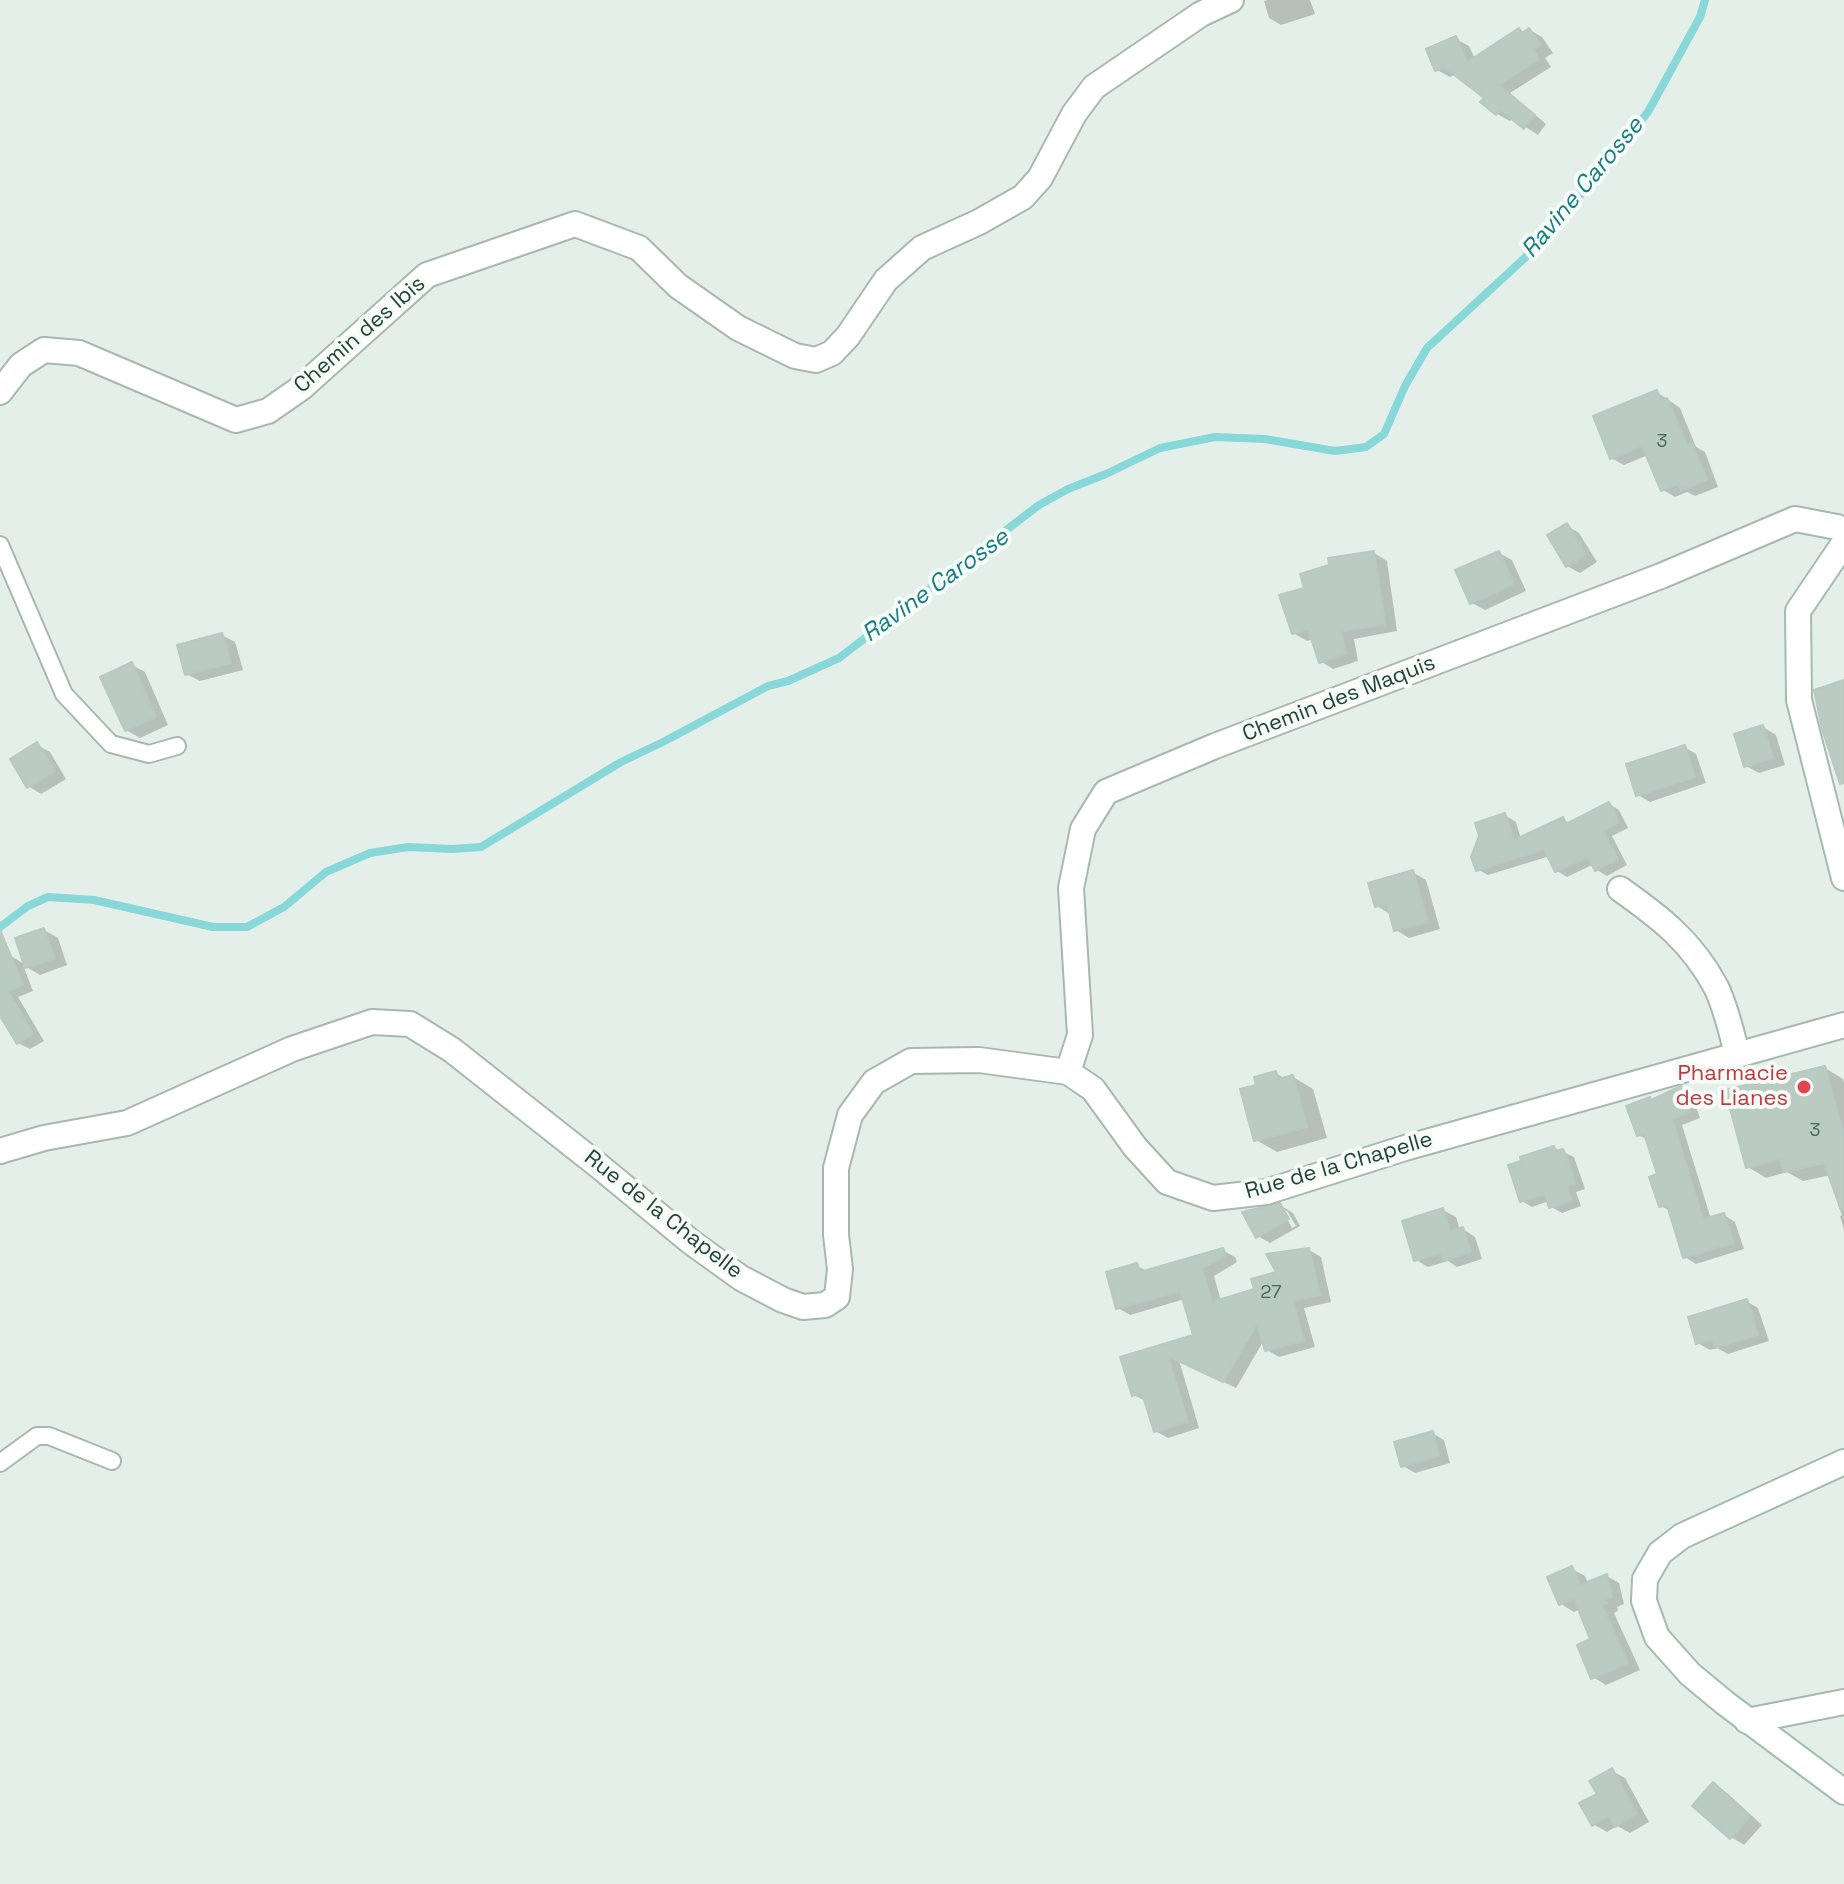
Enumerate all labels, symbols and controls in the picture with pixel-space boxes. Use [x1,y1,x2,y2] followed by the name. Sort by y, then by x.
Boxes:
[1516,112,1650,264] water label: Ravine Carosse
[289,271,431,399] street label: Chemin des Ibis
[1657,431,1667,453] house number: 3
[857,523,1015,649] water label: Ravine Carosse
[1239,650,1439,748] street label: Chemin des Maquis
[1675,1061,1788,1112] place label: Pharmacie des Lianes
[1795,1078,1813,1096] marker: Pharmacie des Lianes
[1810,1120,1820,1142] house number: 3
[1242,1127,1436,1205] street label: Rue de la Chapelle
[579,1145,747,1285] street label: Rue de la Chapelle
[1261,1282,1281,1304] house number: 27

